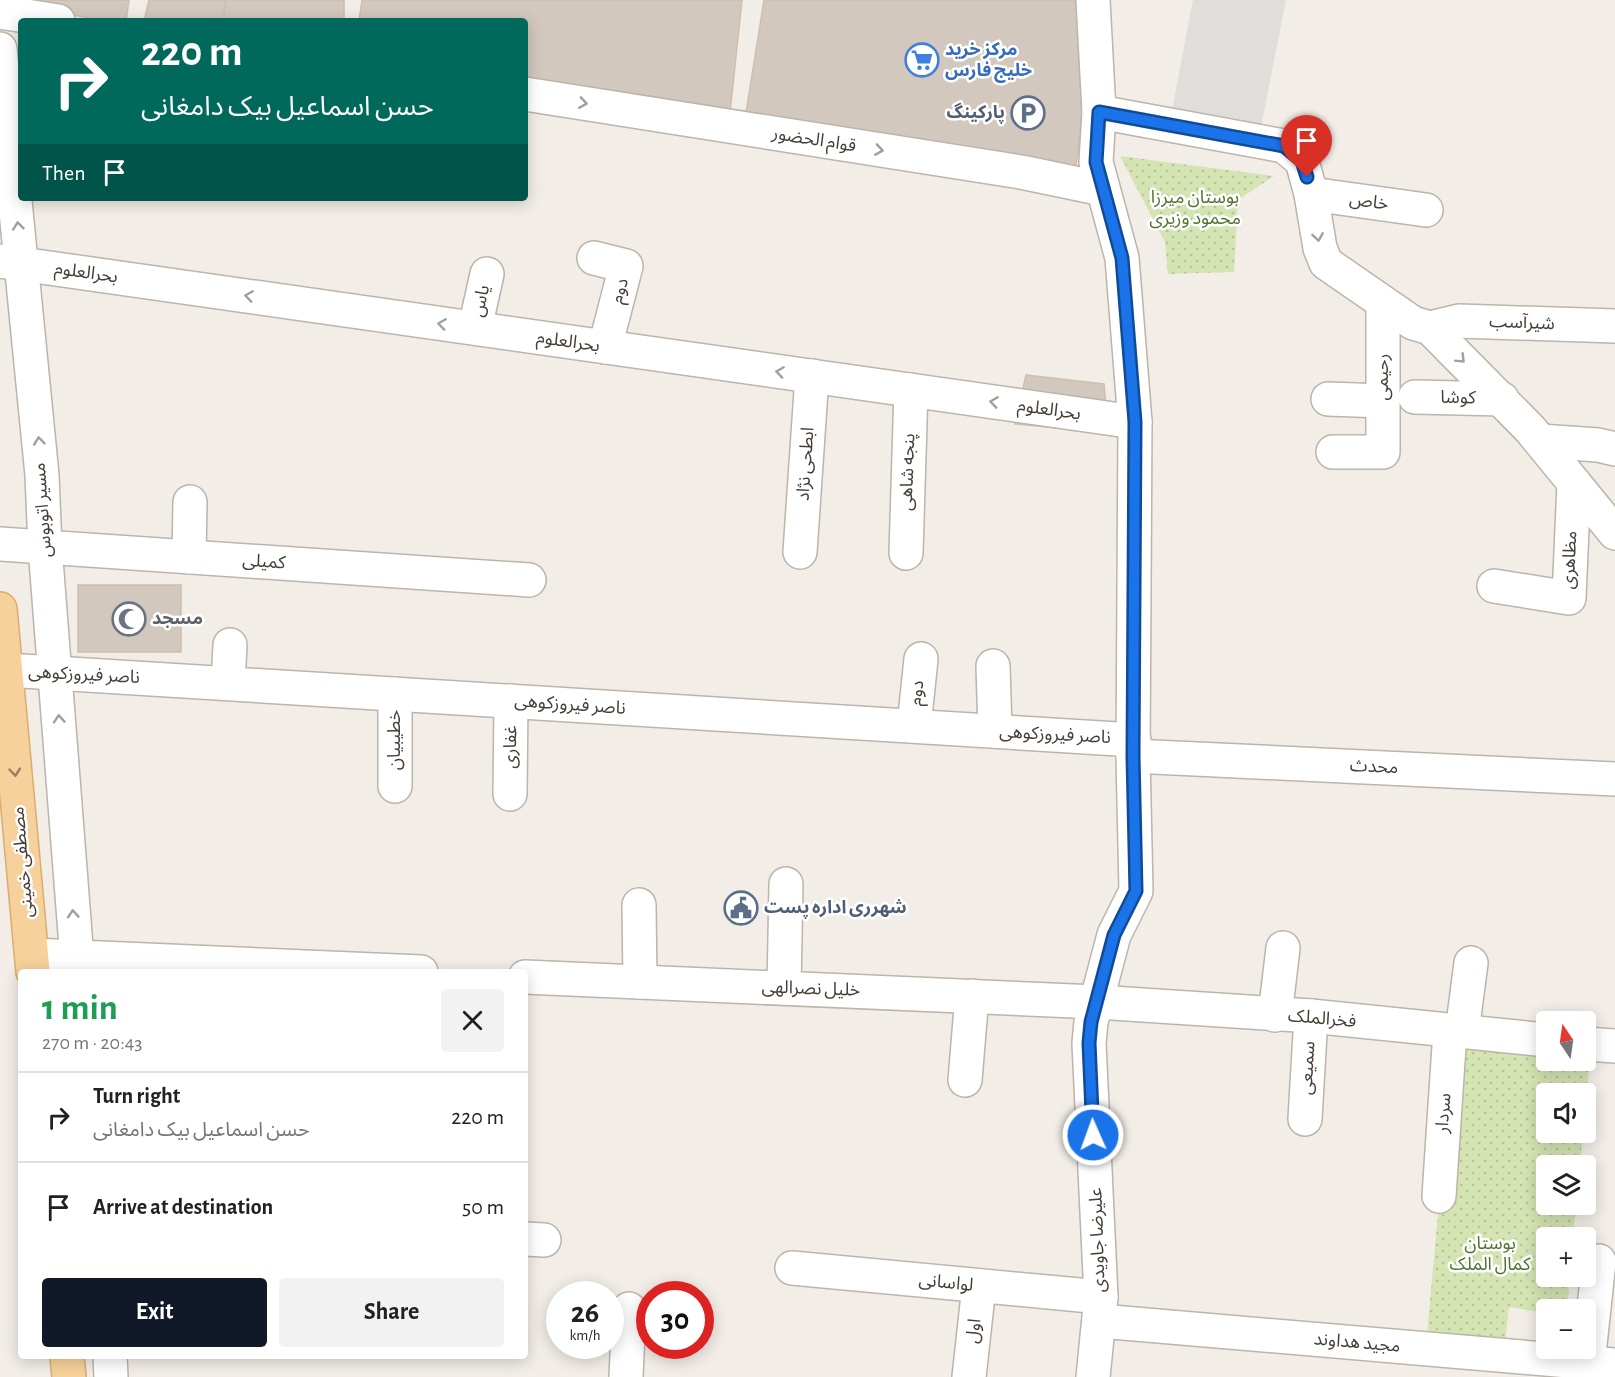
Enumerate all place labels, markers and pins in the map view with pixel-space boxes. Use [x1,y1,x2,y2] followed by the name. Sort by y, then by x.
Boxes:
[945,41,1032,83] place label: مرکز خرید خلیج فارس
[904,42,940,78] supermarket icon: مرکز خرید خلیج فارس
[1010,95,1046,131] parking icon: پارکینگ
[947,102,1005,124] place label: پارکینگ
[1281,115,1332,177] pin
[111,601,147,637] mosque icon: مسجد
[152,610,203,628] place label: مسجد
[723,890,759,926] public building icon: شهرری اداره پست
[764,899,907,919] place label: شهرری اداره پست

